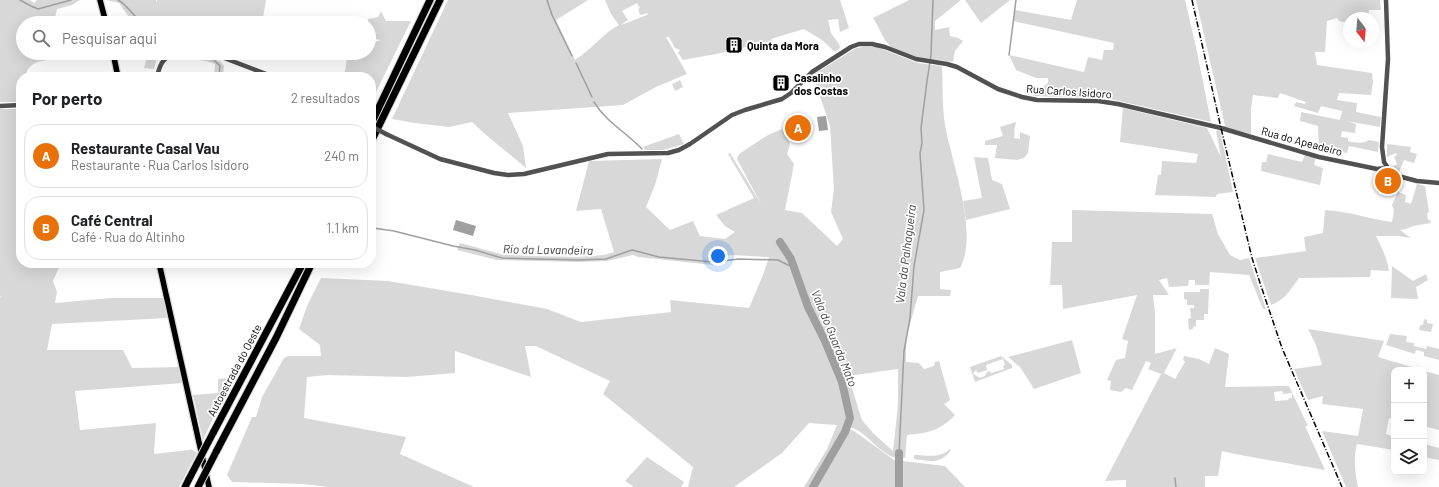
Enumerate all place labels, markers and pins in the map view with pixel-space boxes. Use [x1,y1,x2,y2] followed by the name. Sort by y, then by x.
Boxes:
[724,35,744,55] building icon: Quinta da Mora
[747,39,819,52] place label: Quinta da Mora
[794,71,848,97] place label: Casalinho dos Costas
[771,73,791,93] building icon: Casalinho dos Costas
[785,113,811,143] pin: A
[1375,166,1401,196] pin: B

